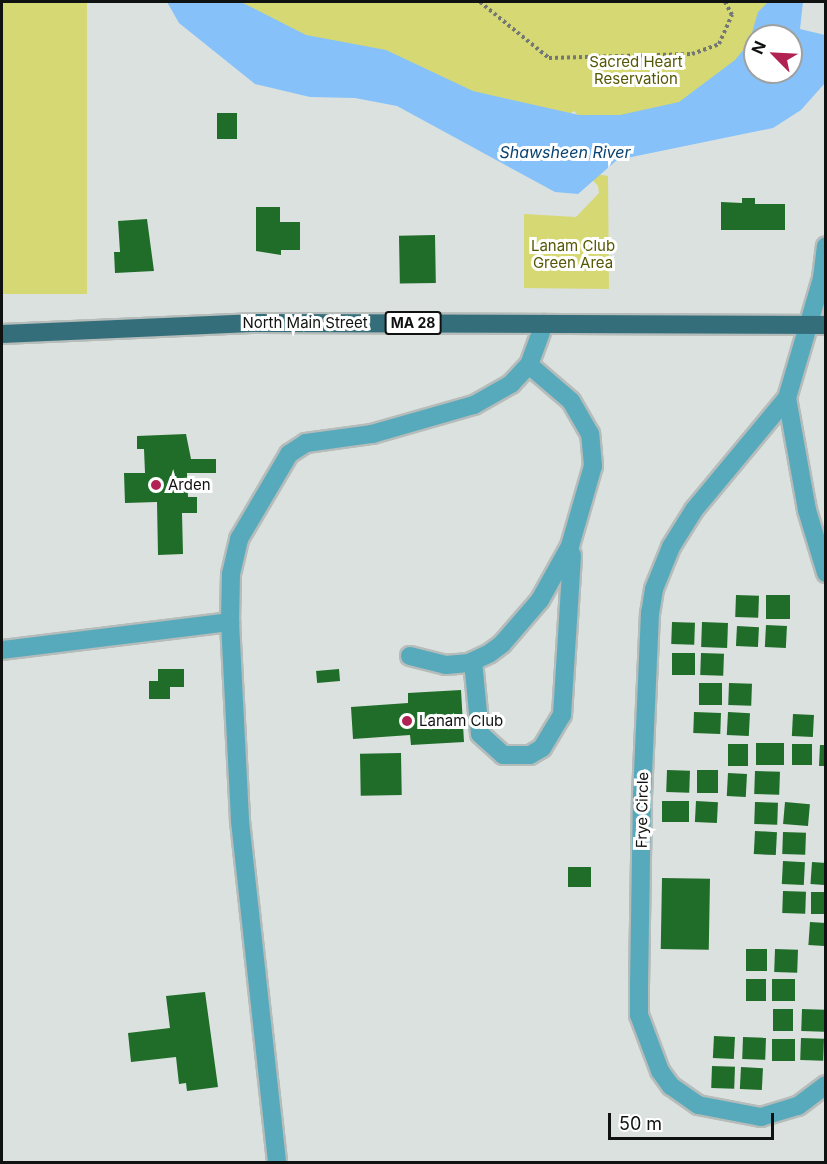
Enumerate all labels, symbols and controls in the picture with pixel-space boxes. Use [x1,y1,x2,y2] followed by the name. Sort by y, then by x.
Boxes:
[743,24,803,84] north arrow
[747,38,770,57] text: N
[589,52,683,87] park label: Sacred Heart Reservation
[499,142,631,162] water label: Shawsheen River
[531,236,615,271] park label: Lanam Club Green Area
[384,312,442,334] road number: MA 28
[242,314,368,332] street label: North Main Street
[168,476,211,494] place label: Arden
[149,478,163,492] marker: Arden
[419,712,503,730] place label: Lanam Club
[400,714,414,728] marker: Lanam Club
[632,772,652,848] street label: Frye Circle
[611,1101,778,1139] scale bar
[619,1113,662,1134] text: 50 m

